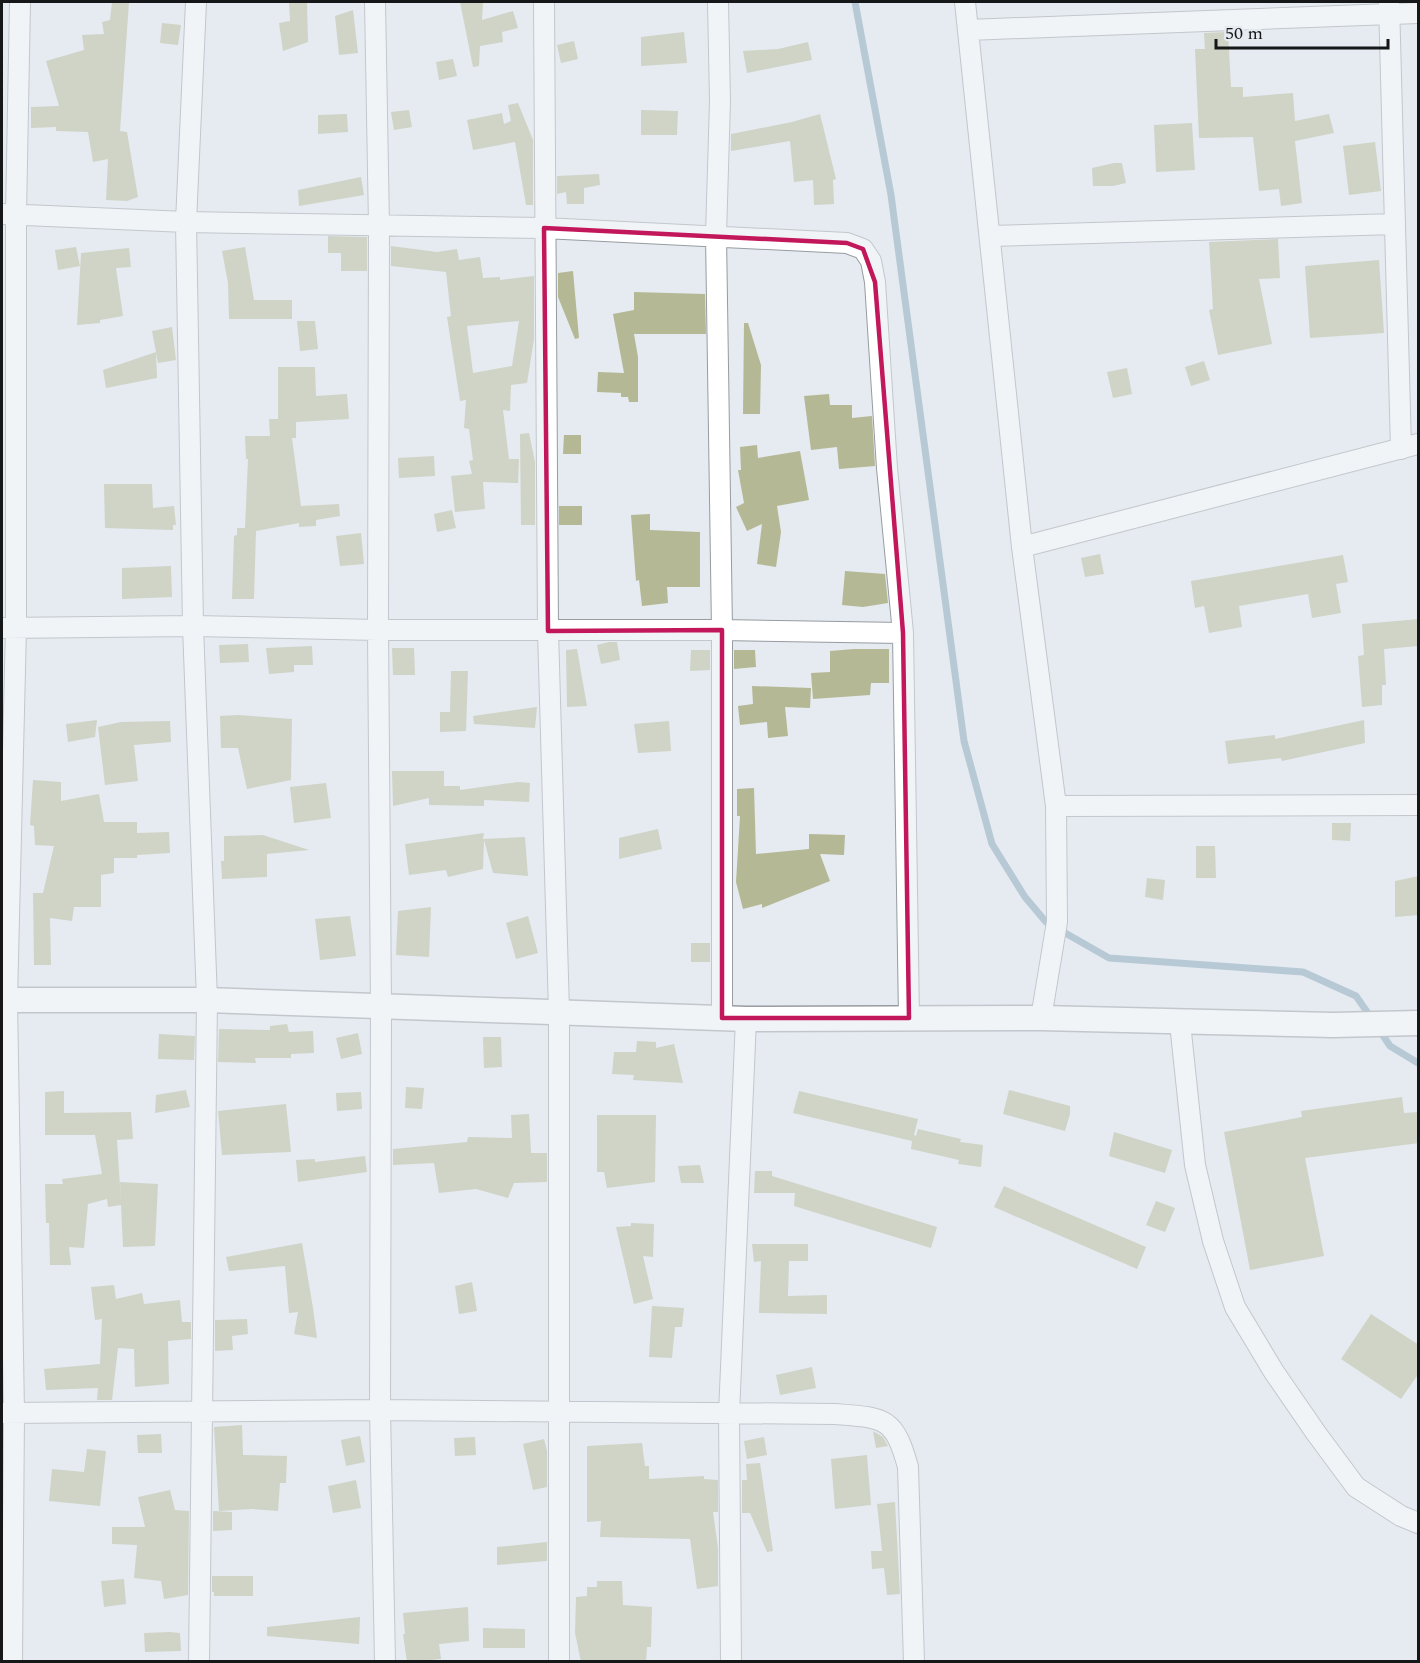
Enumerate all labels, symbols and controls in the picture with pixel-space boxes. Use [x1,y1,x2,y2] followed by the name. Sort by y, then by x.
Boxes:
[1216,12,1388,50] scale bar
[1225,20,1263,47] text: 50 m

